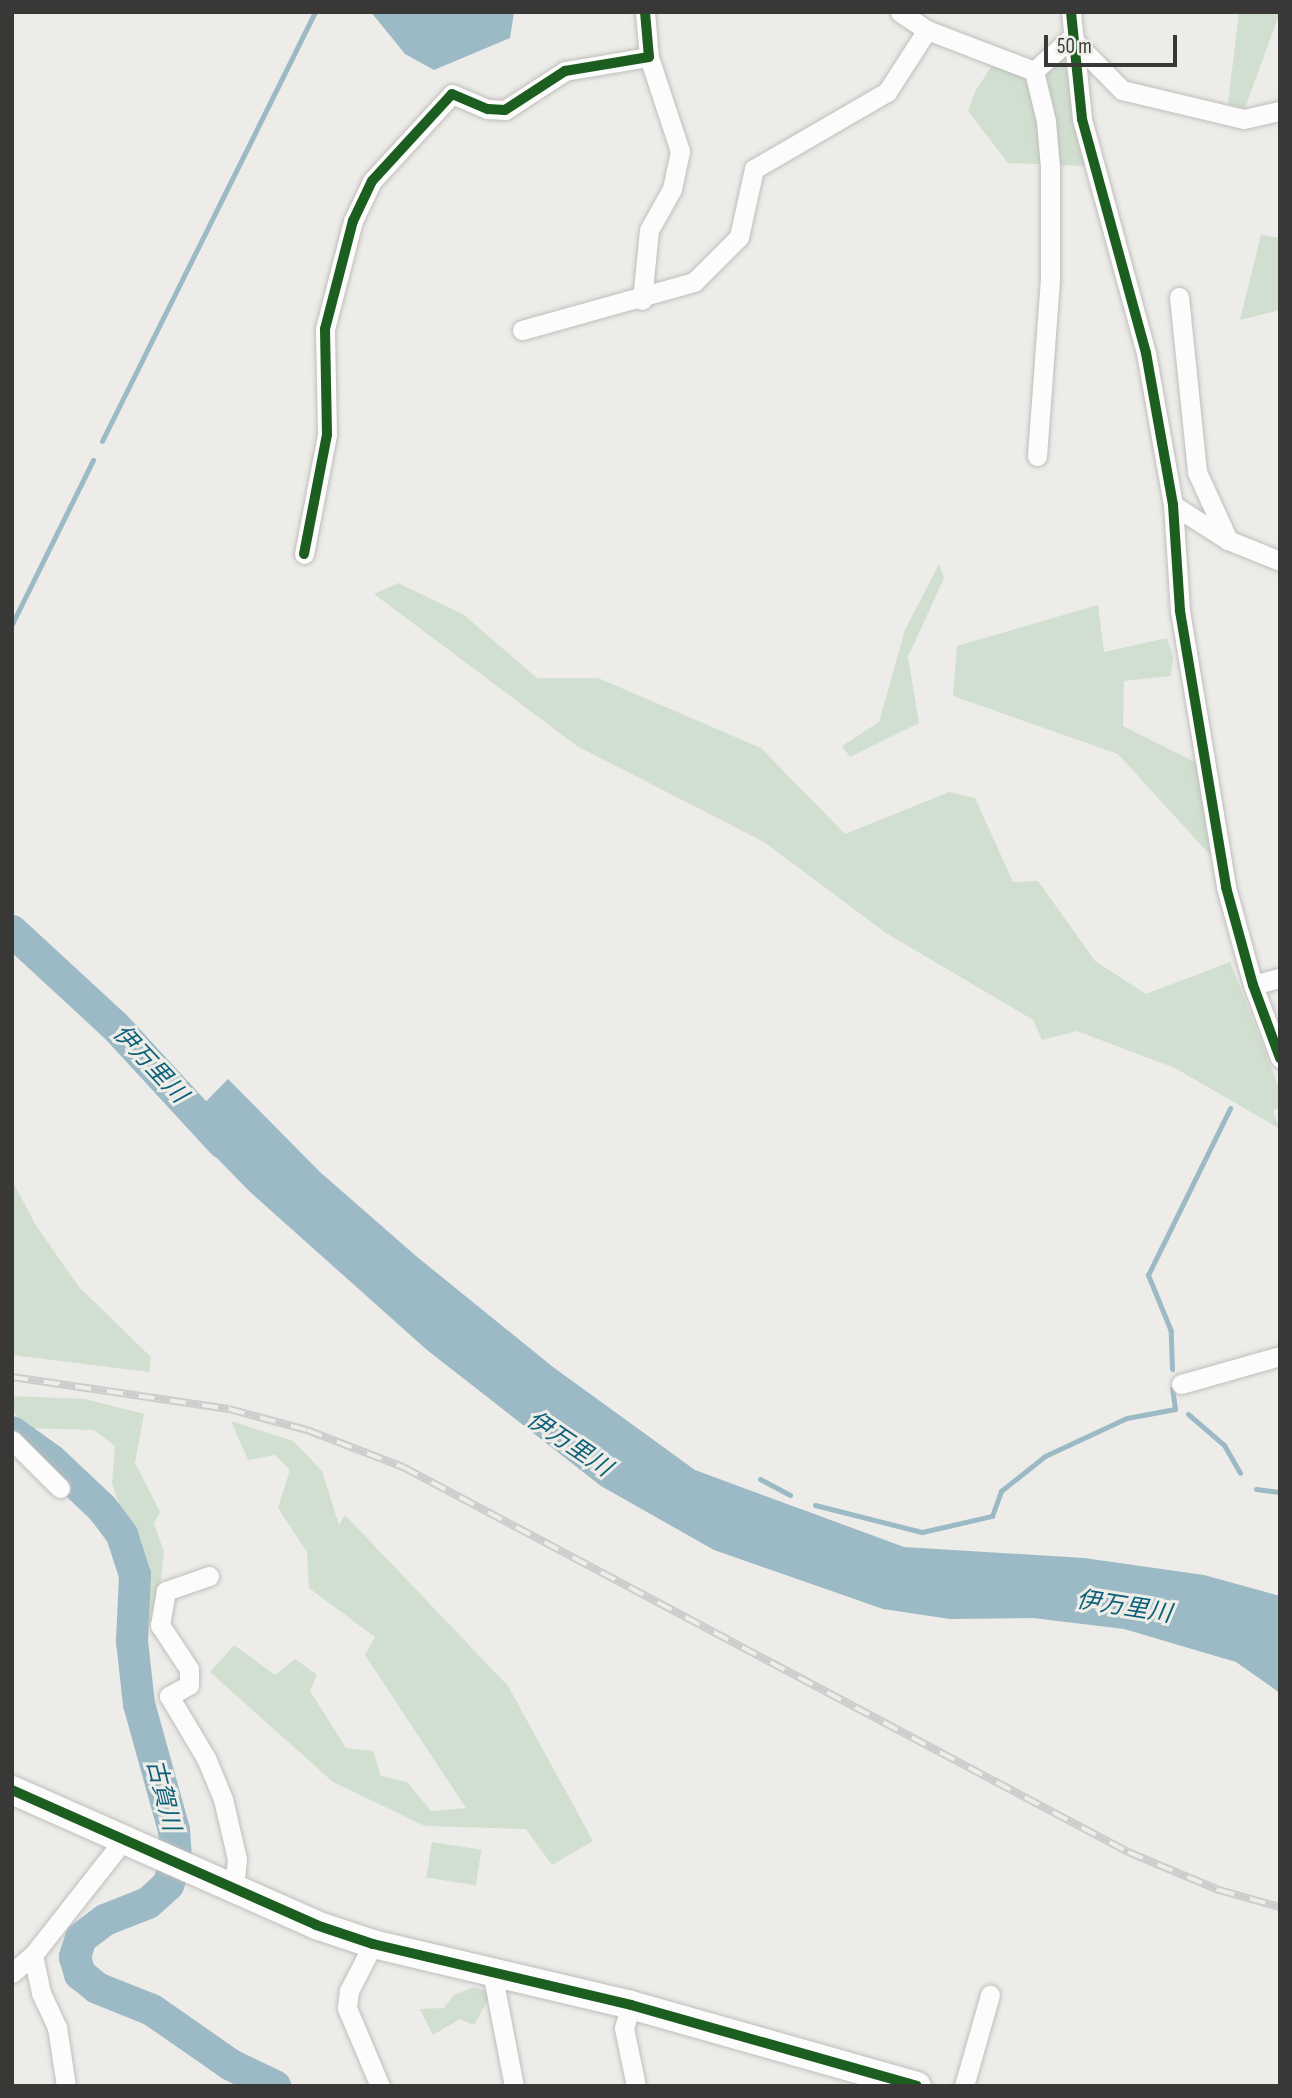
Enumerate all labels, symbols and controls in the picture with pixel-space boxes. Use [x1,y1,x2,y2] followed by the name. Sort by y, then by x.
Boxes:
[1047,21,1180,65] scale bar
[1057,34,1092,59] text: 50 m
[107,1019,193,1109] water label: 伊万里川
[521,1405,617,1483] water label: 伊万里川
[1074,1585,1174,1629] water label: 伊万里川
[140,1757,186,1833] water label: 古賀川

